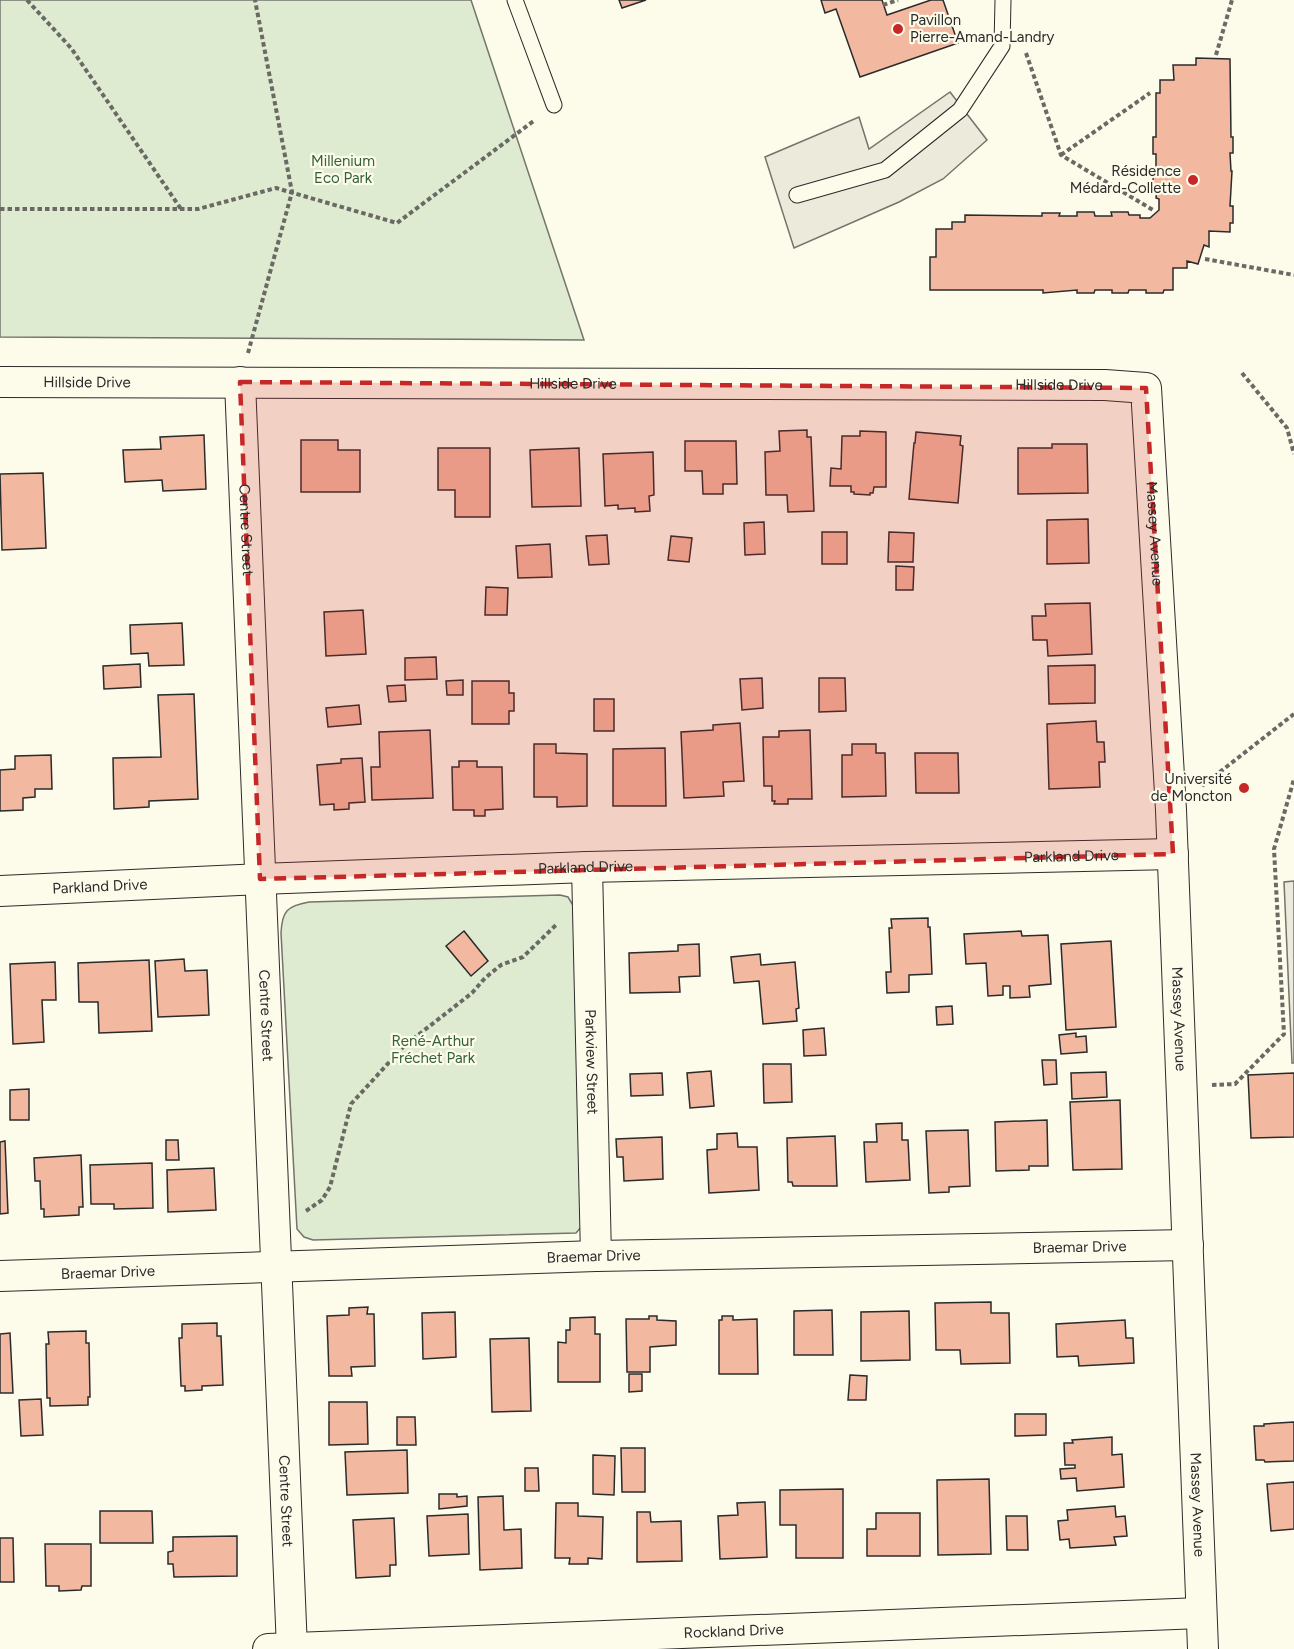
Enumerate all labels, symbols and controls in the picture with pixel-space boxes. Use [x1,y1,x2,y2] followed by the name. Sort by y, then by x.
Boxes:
[910,11,1055,46] place label: Pavillon Pierre-Amand-Landry
[891,22,905,36] marker: Pavillon Pierre-Amand-Landry
[311,152,375,187] park label: Millenium Eco Park
[1070,162,1181,197] place label: Résidence Médard-Collette
[1186,173,1200,187] marker: Résidence Médard-Collette
[43,373,131,391] street label: Hillside Drive
[529,374,617,393] street label: Hillside Drive
[1015,376,1103,394] street label: Hillside Drive
[1143,481,1167,586] street label: Massey Avenue
[235,483,257,577] street label: Centre Street
[1151,770,1232,805] place label: Université de Moncton
[1237,781,1251,795] marker: Université de Moncton
[1024,846,1119,866] street label: Parkland Drive
[538,857,633,878] street label: Parkland Drive
[52,875,148,898] street label: Parkland Drive
[1168,966,1190,1072] street label: Massey Avenue
[255,969,277,1062] street label: Centre Street
[581,1009,602,1115] street label: Parkview Street
[391,1032,476,1067] park label: René-Arthur Fréchet Park
[1032,1237,1127,1257] street label: Braemar Drive
[546,1246,641,1267] street label: Braemar Drive
[61,1262,155,1283] street label: Braemar Drive
[1187,1452,1208,1557] street label: Massey Avenue
[275,1455,297,1548] street label: Centre Street
[683,1620,784,1642] street label: Rockland Drive

